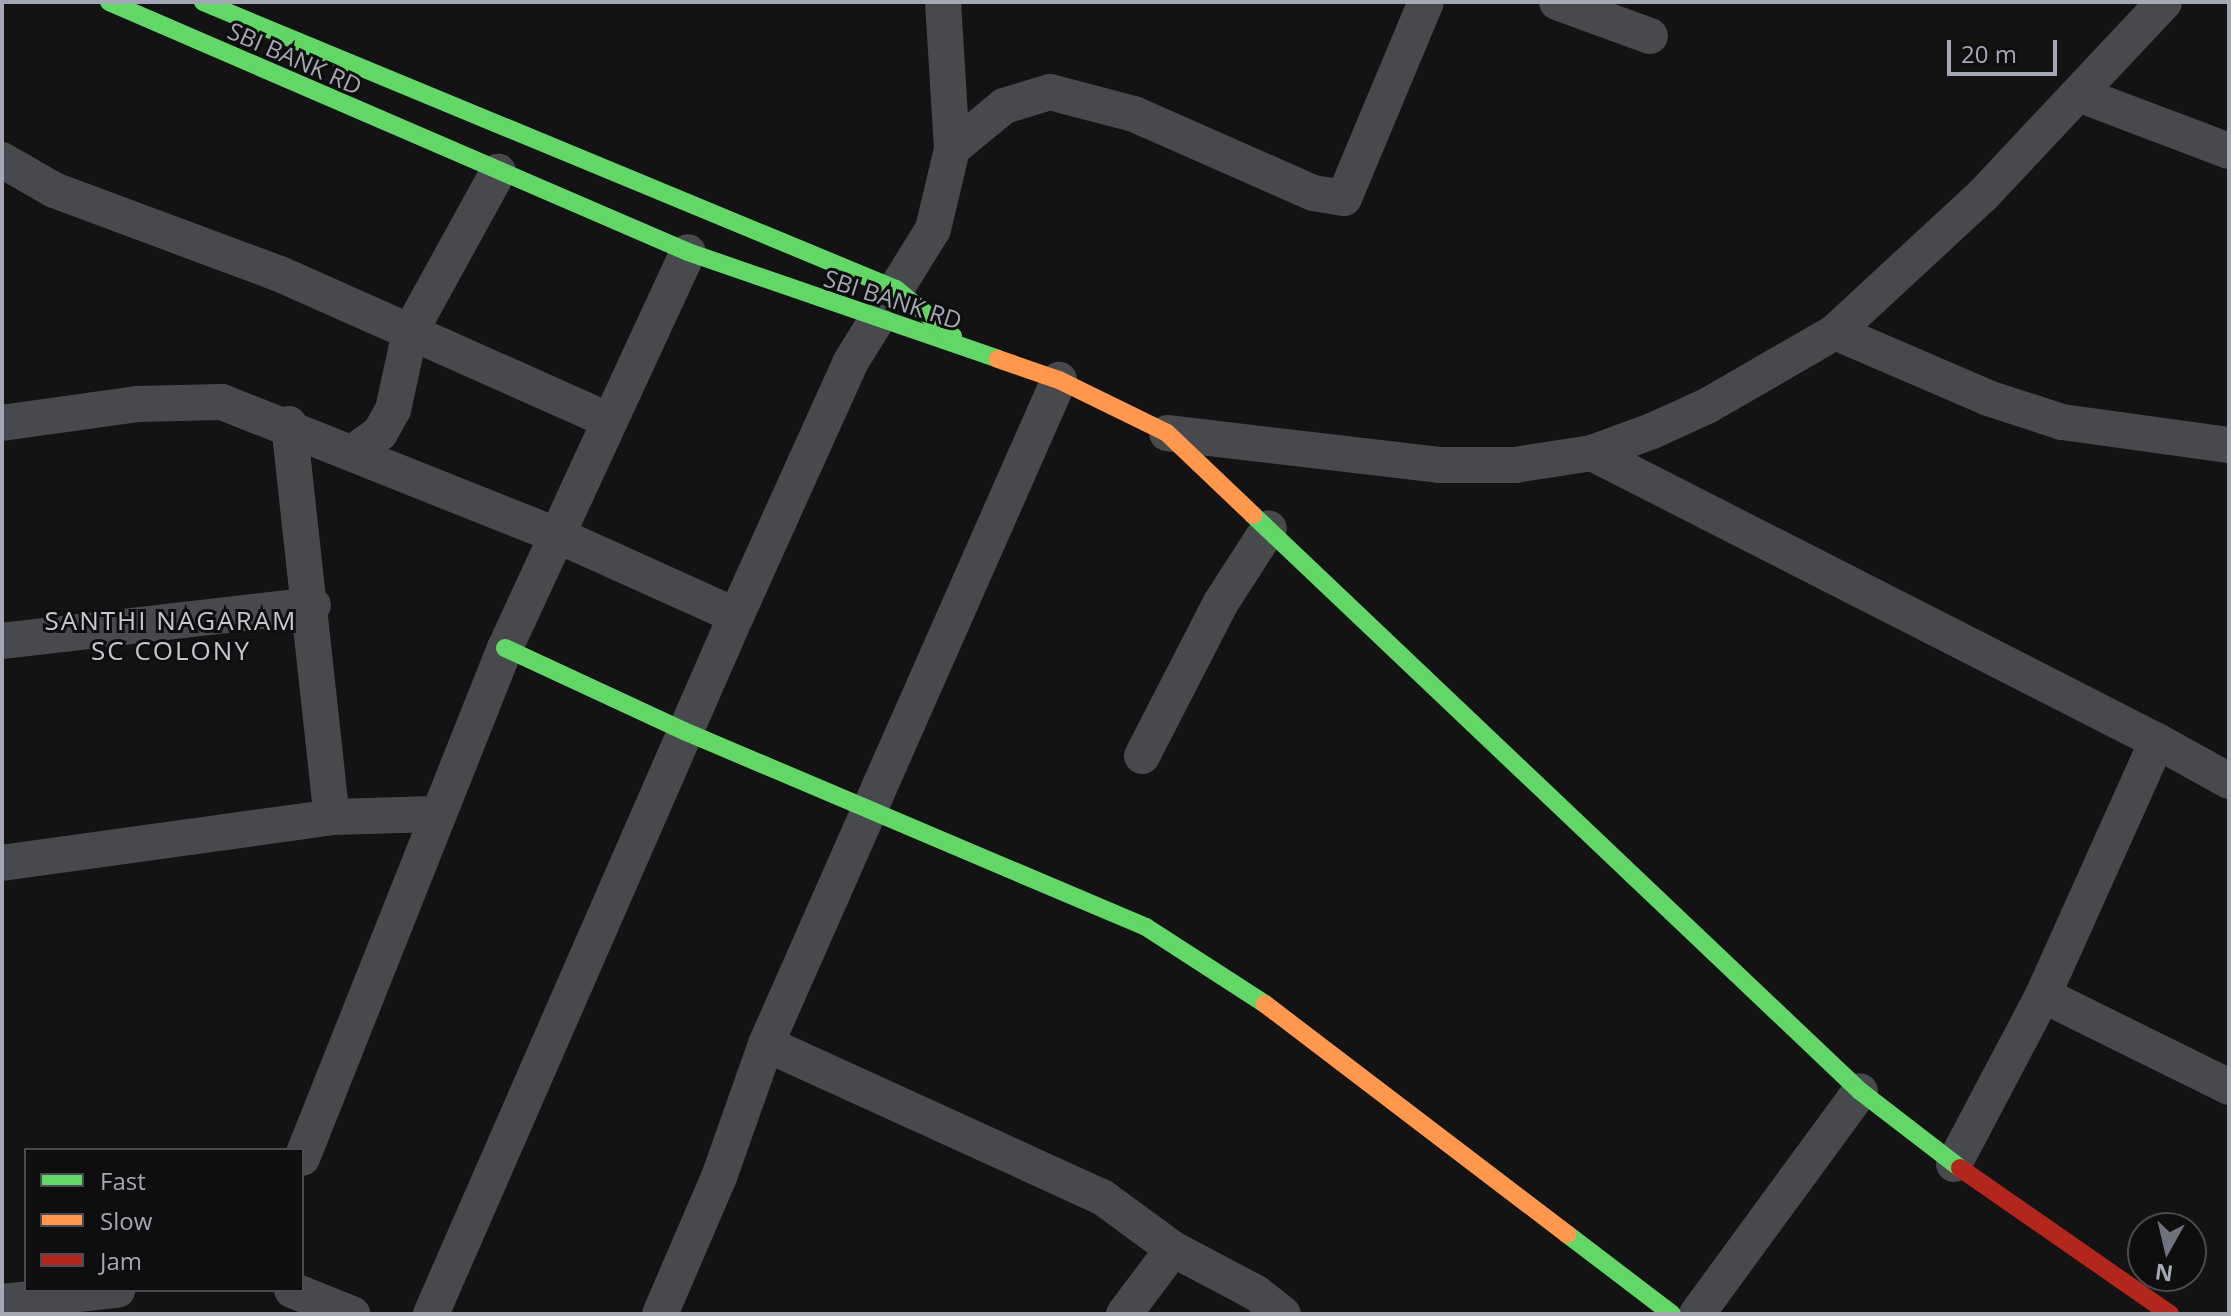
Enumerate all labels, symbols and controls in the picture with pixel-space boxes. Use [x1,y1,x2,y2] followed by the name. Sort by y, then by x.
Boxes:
[224,16,366,100] street label: SBI BANK RD
[1951,24,2061,74] scale bar
[1961,37,2017,70] text: 20 m
[820,263,966,335] street label: SBI BANK RD
[44,605,298,666] district label: SANTHI NAGARAM SC COLONY
[24,1148,304,1292] legend
[100,1164,146,1197] text: Fast
[100,1204,152,1237] text: Slow
[2127,1212,2207,1292] north arrow
[100,1244,142,1277] text: Jam
[2153,1258,2175,1290] text: N

